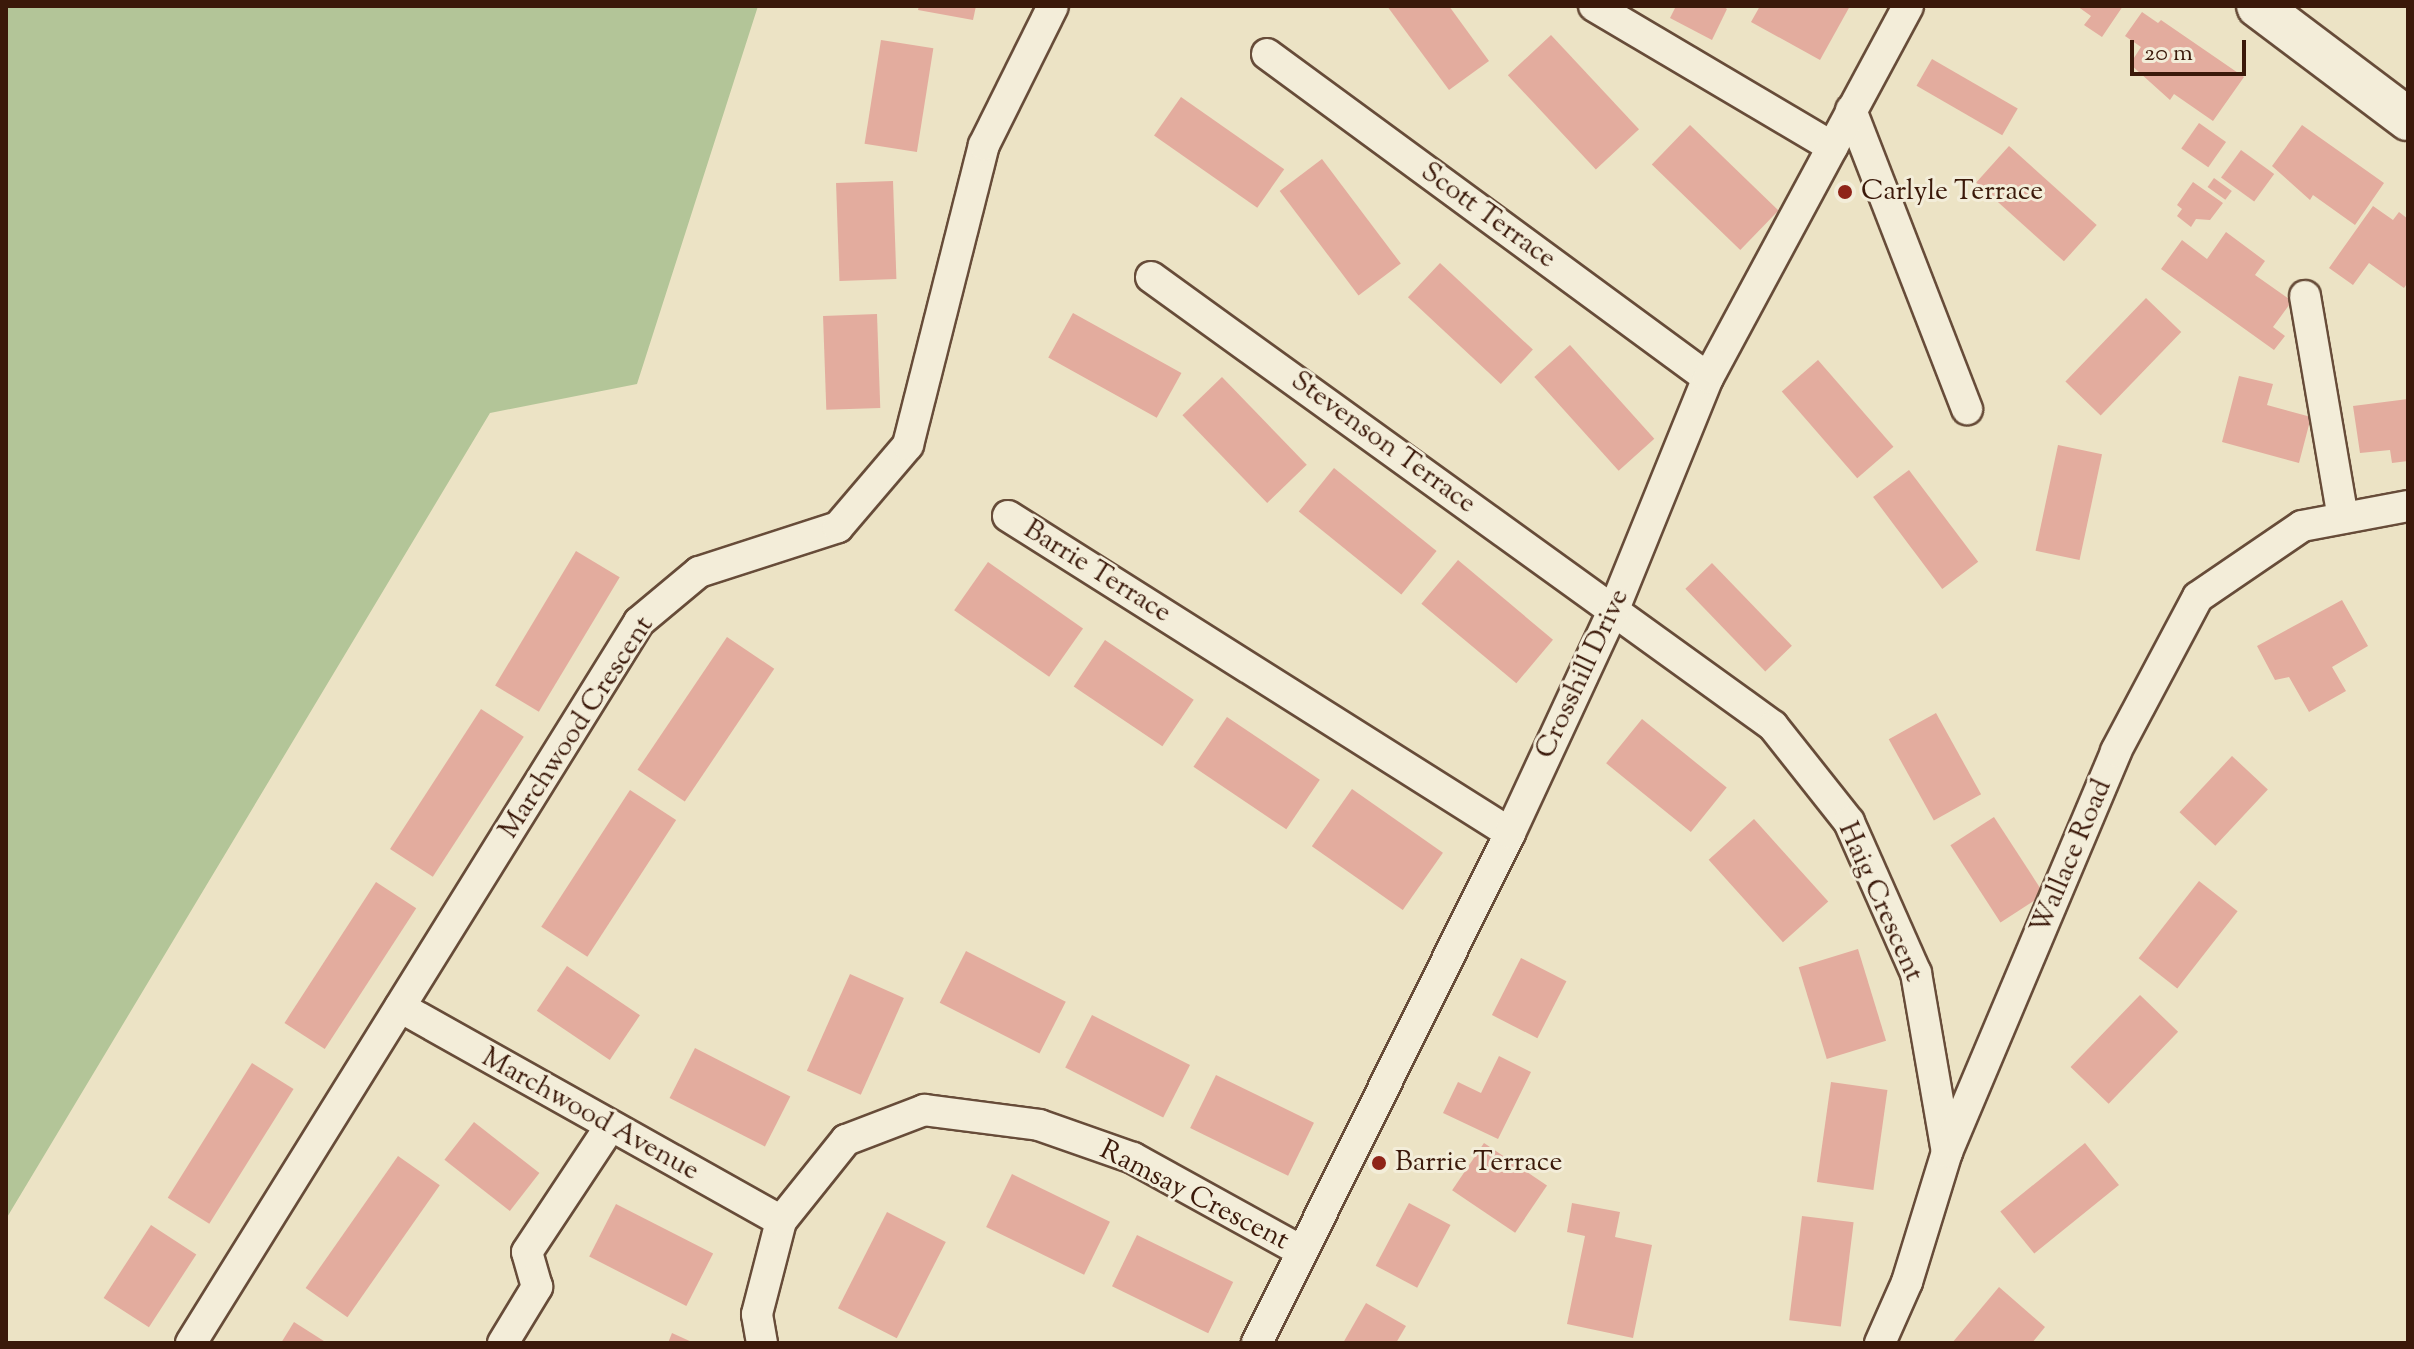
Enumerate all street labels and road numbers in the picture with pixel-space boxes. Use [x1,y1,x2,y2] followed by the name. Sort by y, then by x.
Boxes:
[1414,156,1562,276] street label: Scott Terrace
[1284,365,1482,521] street label: Stevenson Terrace
[1017,513,1177,631] street label: Barrie Terrace
[1529,584,1637,764] street label: Crosshill Drive
[493,611,661,845] street label: Marchwood Crescent
[2024,774,2120,940] street label: Wallace Road
[1830,817,1930,987] street label: Haig Crescent
[475,1041,705,1189] street label: Marchwood Avenue
[1094,1134,1294,1258] street label: Ramsay Crescent

